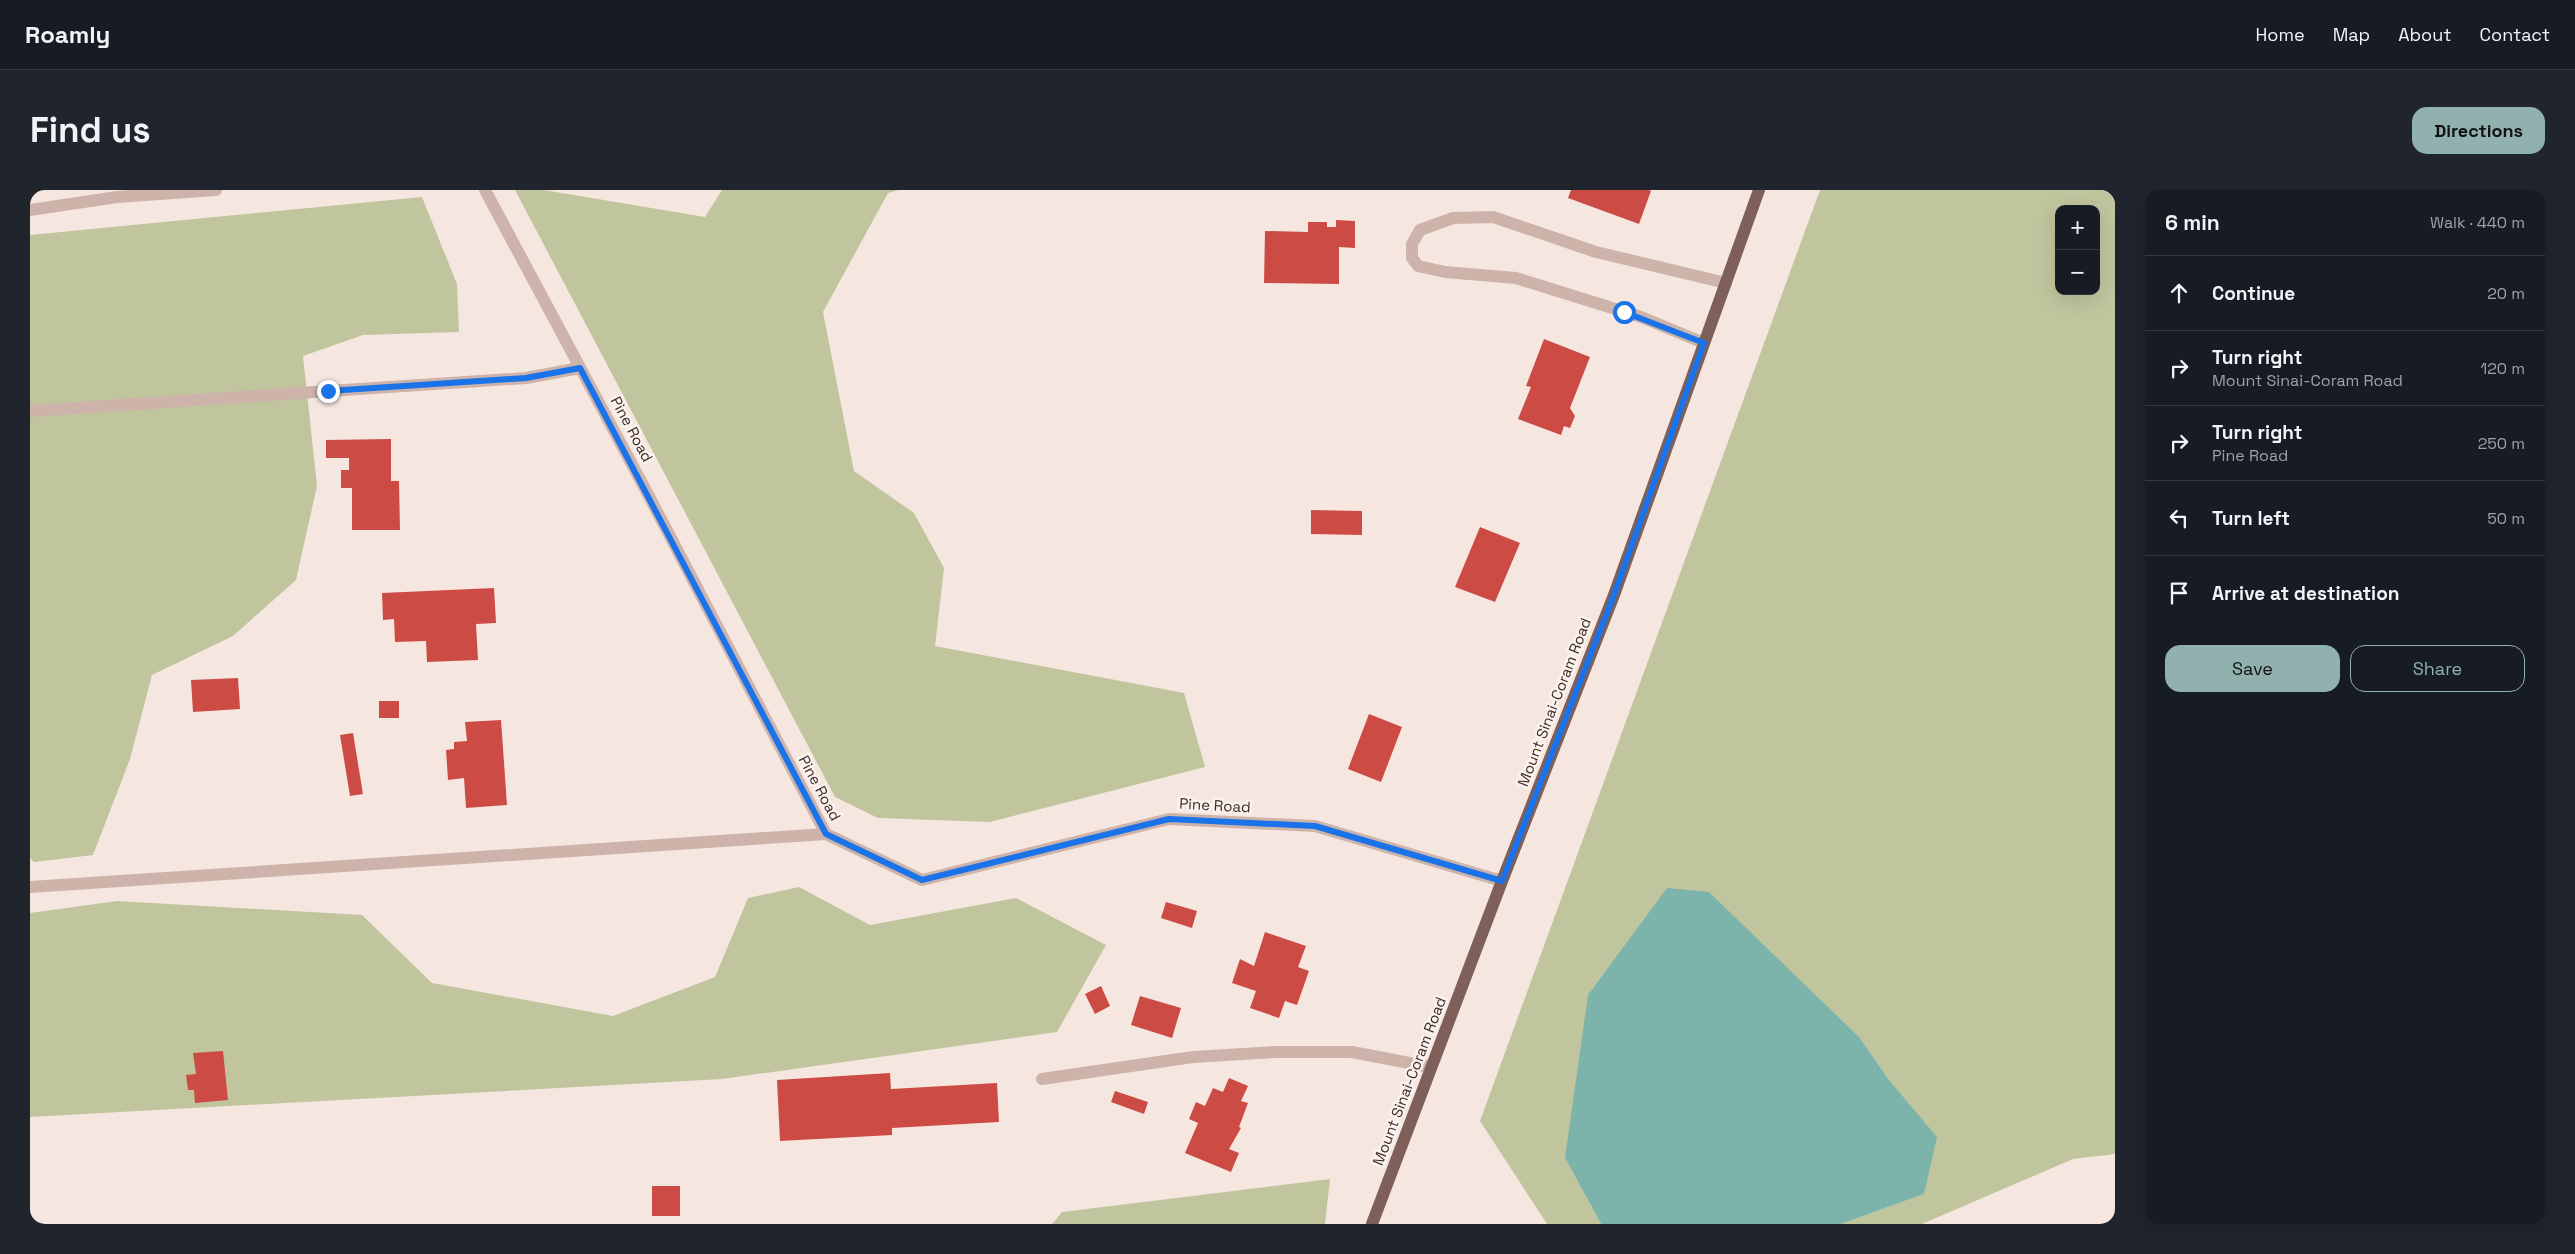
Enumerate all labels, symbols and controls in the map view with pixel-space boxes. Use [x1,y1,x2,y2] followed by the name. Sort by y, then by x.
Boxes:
[25,19,110,50] text: Roamly
[2256,23,2305,46] text: Home
[2333,23,2370,46] text: Map
[2398,23,2452,46] text: About
[2480,23,2550,46] text: Contact
[2412,107,2545,154] button: Directions
[30,108,151,152] text: Find us
[2055,205,2100,295] map controls
[2055,205,2100,250] button: +
[2165,209,2220,236] text: 6 min
[2430,212,2525,233] text: Walk · 440 m
[2055,250,2100,295] button: −
[2165,279,2193,307] icon: ahead
[2212,281,2295,306] text: Continue
[2487,283,2525,304] text: 20 m
[1613,301,1636,324] route start
[2212,345,2302,370] text: Turn right
[2165,354,2193,382] icon: right
[2481,358,2525,379] text: 120 m
[2212,370,2403,391] text: Mount Sinai-Coram Road
[317,380,340,403] route end
[607,393,657,465] street label: Pine Road
[2212,420,2302,445] text: Turn right
[2165,429,2193,457] icon: right
[2478,433,2525,454] text: 250 m
[2212,445,2288,466] text: Pine Road
[2165,504,2193,532] icon: left
[2212,506,2290,531] text: Turn left
[2487,508,2525,529] text: 50 m
[2165,579,2193,607] icon: arrive
[2212,581,2400,606] text: Arrive at destination
[1513,615,1595,789] street label: Mount Sinai-Coram Road
[2165,645,2340,692] button: Save
[2350,645,2525,692] button: Share
[795,752,845,824] street label: Pine Road
[1179,794,1251,816] street label: Pine Road
[1368,994,1450,1168] street label: Mount Sinai-Coram Road

